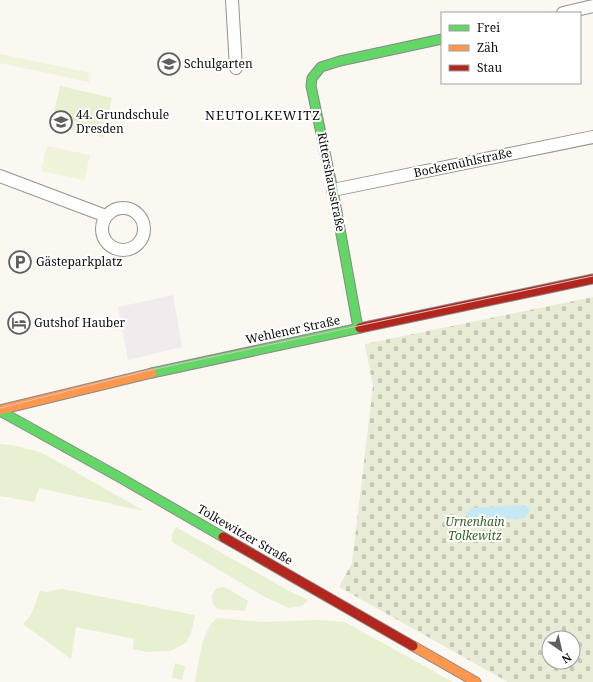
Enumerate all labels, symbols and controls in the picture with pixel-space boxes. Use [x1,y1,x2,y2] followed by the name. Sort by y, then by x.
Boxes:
[441,12,581,84] legend
[477,19,500,36] text: Frei
[477,39,499,56] text: Zäh
[156,51,182,77] school or university icon: Schulgarten
[184,55,253,72] place label: Schulgarten
[477,59,503,76] text: Stau
[76,106,169,137] place label: 44. Grundschule Dresden
[205,106,321,124] district label: NEUTOLKEWITZ
[48,109,74,135] school or university icon: 44. Grundschule Dresden
[314,131,349,233] street label: Rittershausstraße
[412,144,514,181] street label: Bockemühlstraße
[7,249,33,275] parking icon: Gästeparkplatz
[36,253,122,270] place label: Gästeparkplatz
[6,310,32,336] hotel icon: Gutshof Hauber
[244,311,342,348] street label: Wehlener Straße
[34,314,126,331] place label: Gutshof Hauber
[194,500,296,569] street label: Tolkewitzer Straße
[445,513,505,544] park label: Urnenhain Tolkewitz
[541,630,581,670] north arrow
[559,650,575,668] text: N

